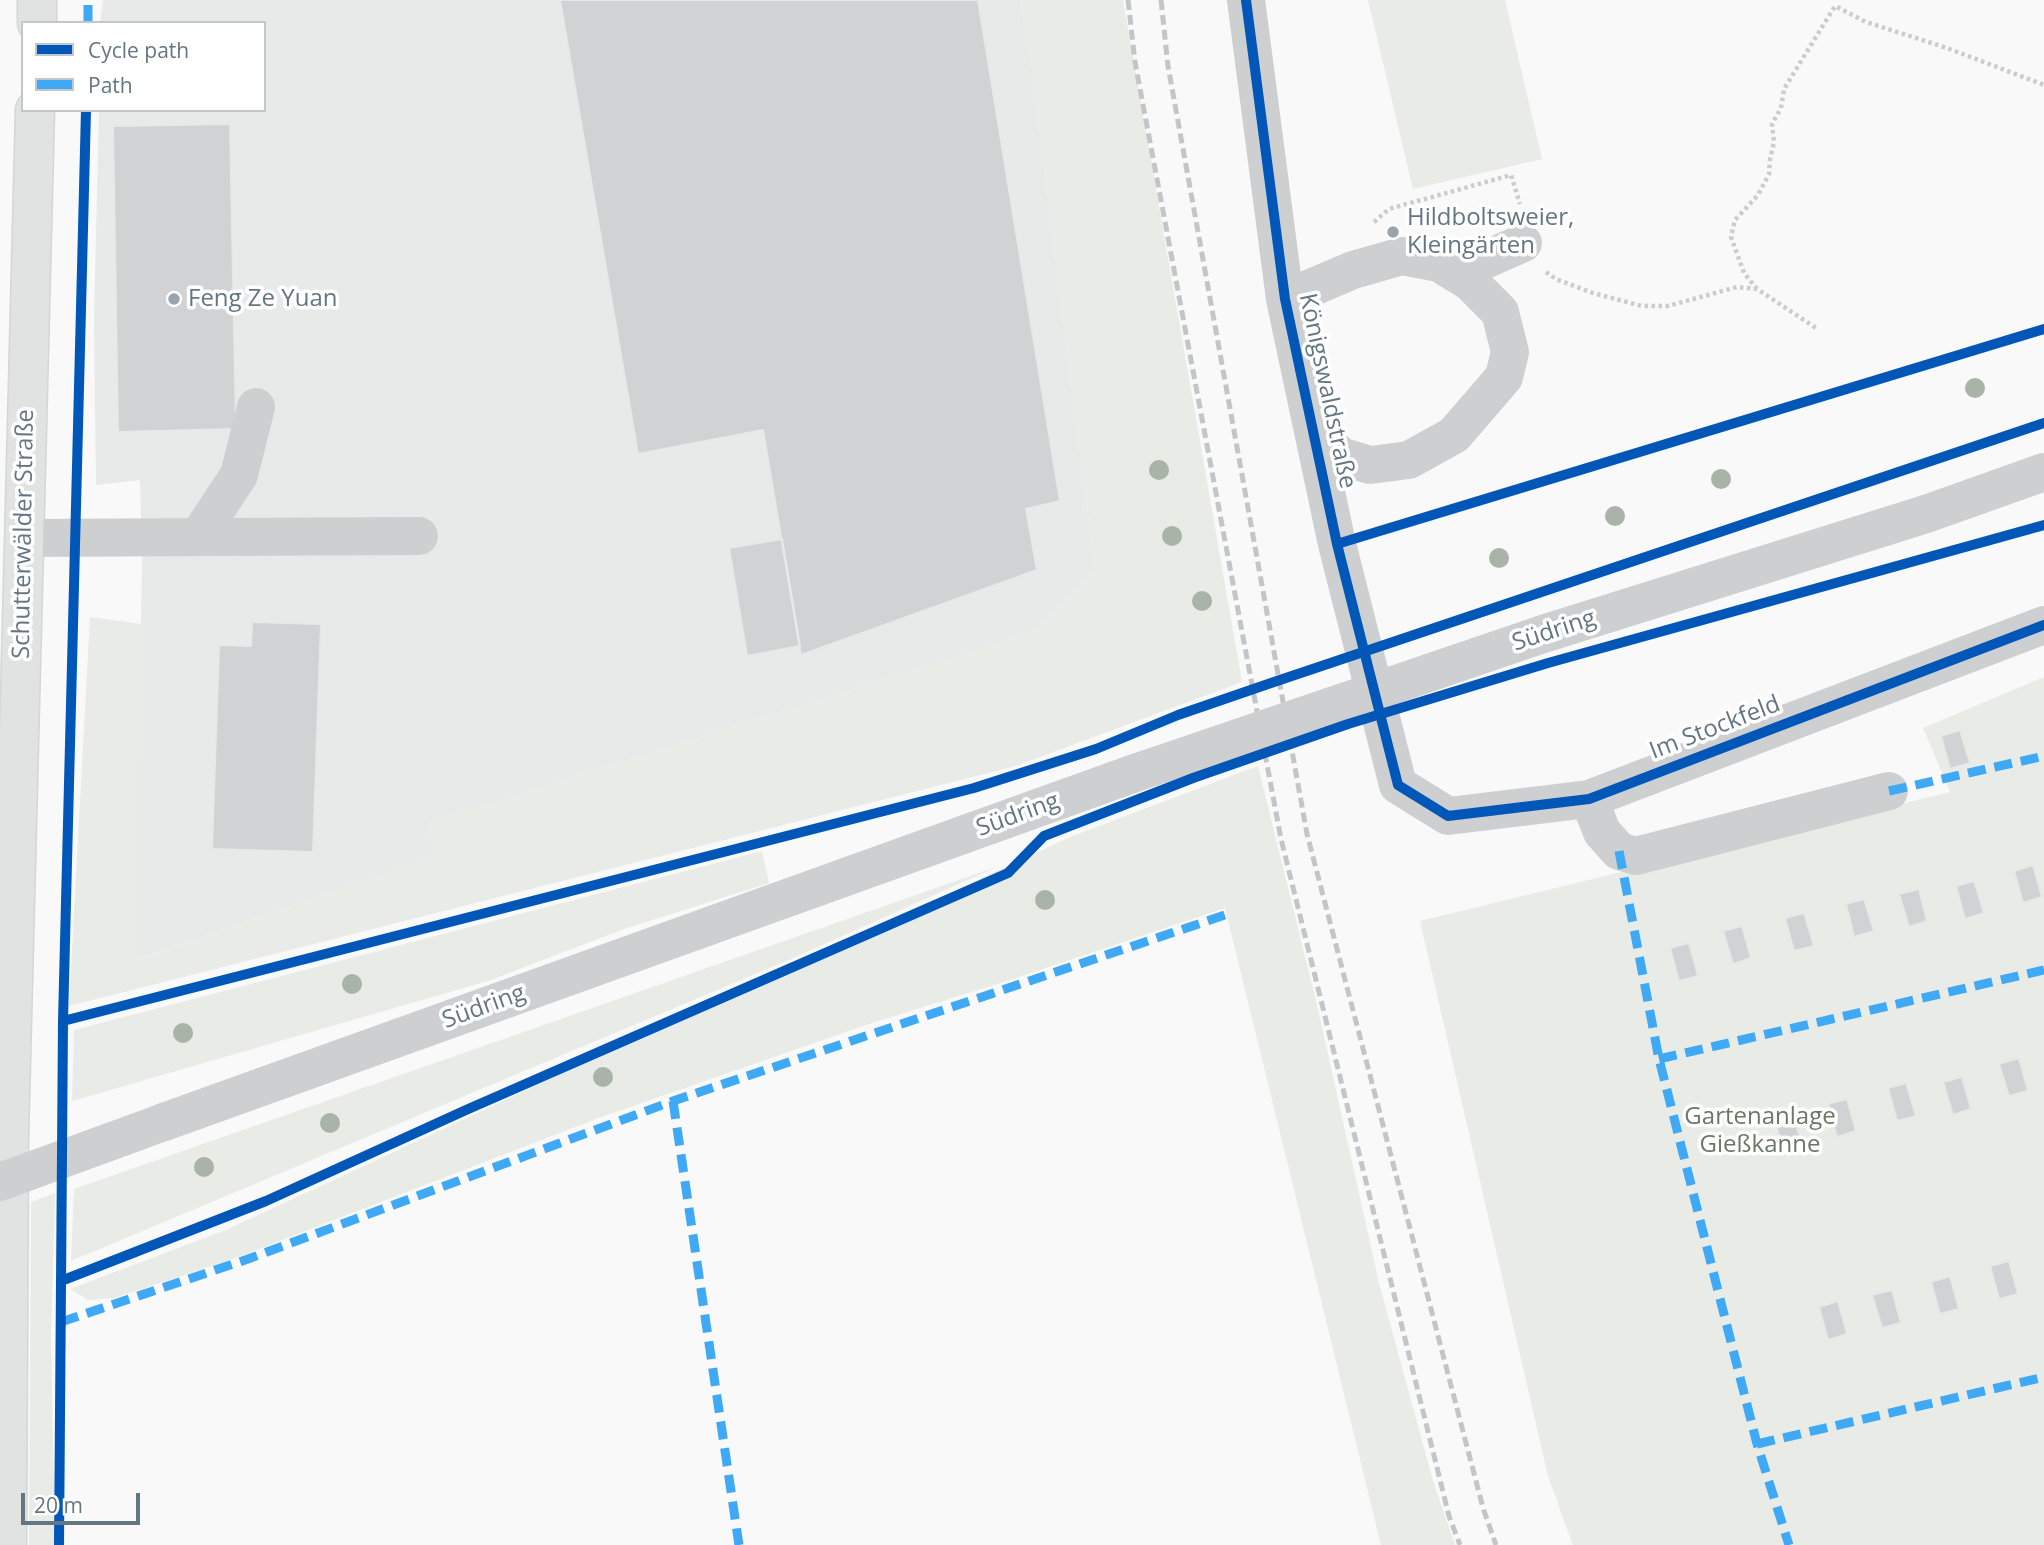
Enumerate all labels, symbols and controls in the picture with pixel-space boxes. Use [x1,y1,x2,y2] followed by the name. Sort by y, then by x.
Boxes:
[21,21,266,112] legend
[88,36,189,64] text: Cycle path
[88,71,133,99] text: Path
[1407,204,1574,260] place label: Hildboltsweier, Kleingärten
[1385,224,1401,240] marker: Hildboltsweier, Kleingärten
[188,285,337,313] place label: Feng Ze Yuan
[166,291,182,307] marker: Feng Ze Yuan
[1292,291,1362,491] street label: Königswaldstraße
[7,409,41,659] street label: Schutterwälder Straße
[1509,604,1599,658] street label: Südring
[1646,690,1784,766] street label: Im Stockfeld
[973,787,1063,843] street label: Südring
[439,979,529,1035] street label: Südring
[1684,1103,1836,1159] park label: Gartenanlage Gießkanne
[24,1478,144,1522] scale bar
[34,1491,83,1519] text: 20 m

